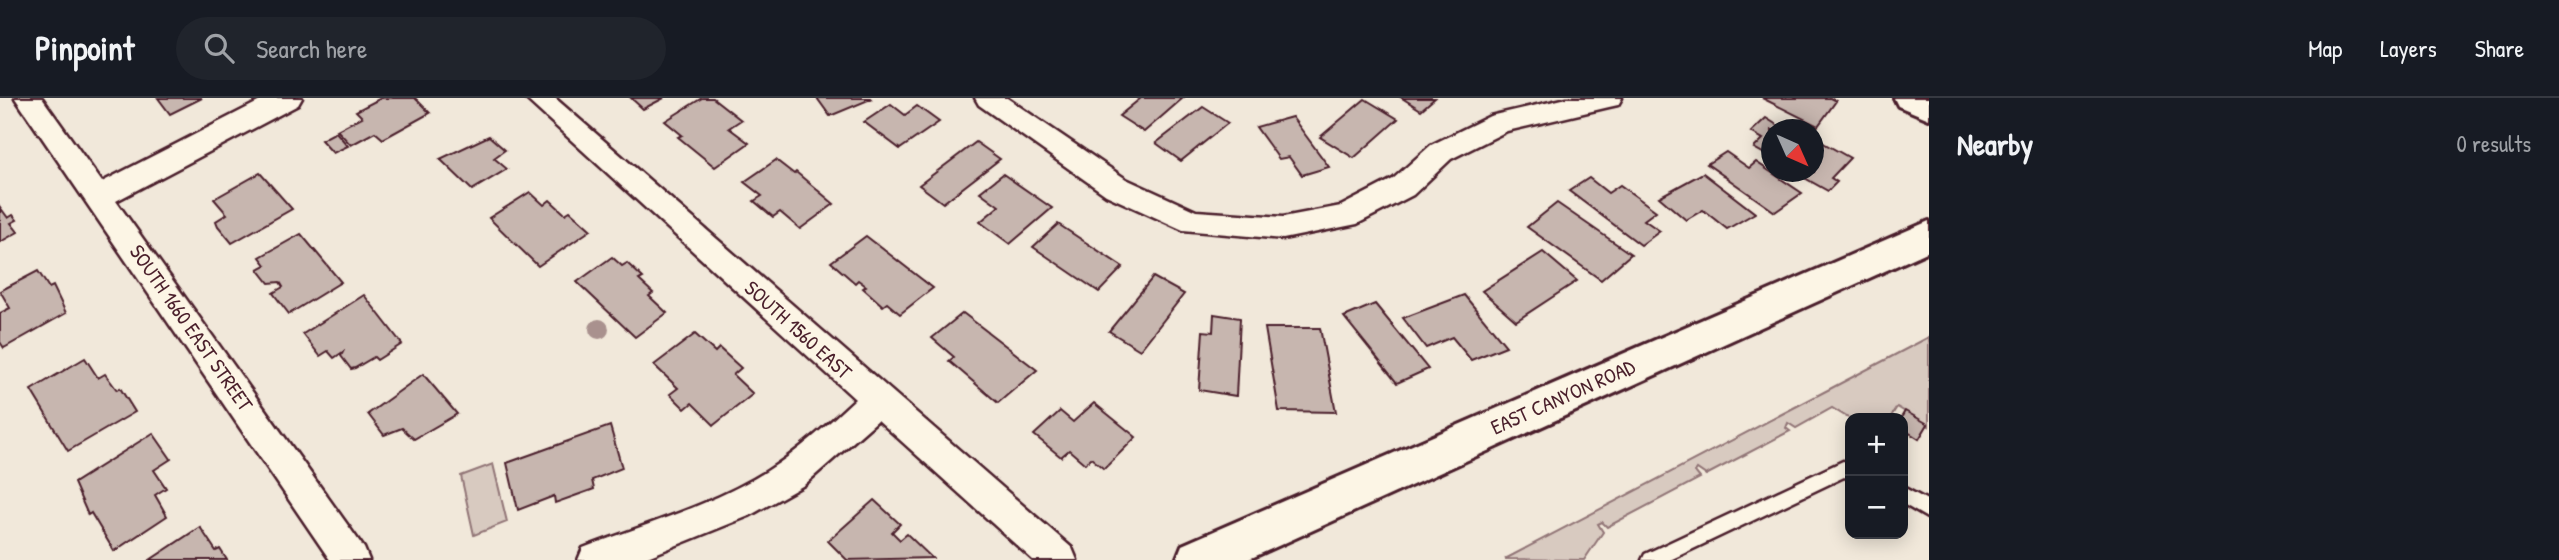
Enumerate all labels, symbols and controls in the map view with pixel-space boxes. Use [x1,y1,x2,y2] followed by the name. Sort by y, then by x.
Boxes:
[176,17,666,80] search box
[35,26,134,70] text: Pinpoint
[200,29,238,67] icon: search
[256,31,367,66] text: Search here
[2308,32,2342,64] text: Map
[2380,32,2437,64] text: Layers
[2475,32,2524,64] text: Share
[1761,119,1824,182] north arrow
[1957,124,2033,164] text: Nearby
[2456,128,2531,159] text: 0 results
[123,239,261,418] street label: SOUTH 1660 EAST STREET
[738,274,859,387] street label: SOUTH 1560 EAST
[1486,352,1640,441] street label: EAST CANYON ROAD
[1845,413,1908,539] map controls
[1845,413,1908,476] button: +
[1845,476,1908,539] button: −

